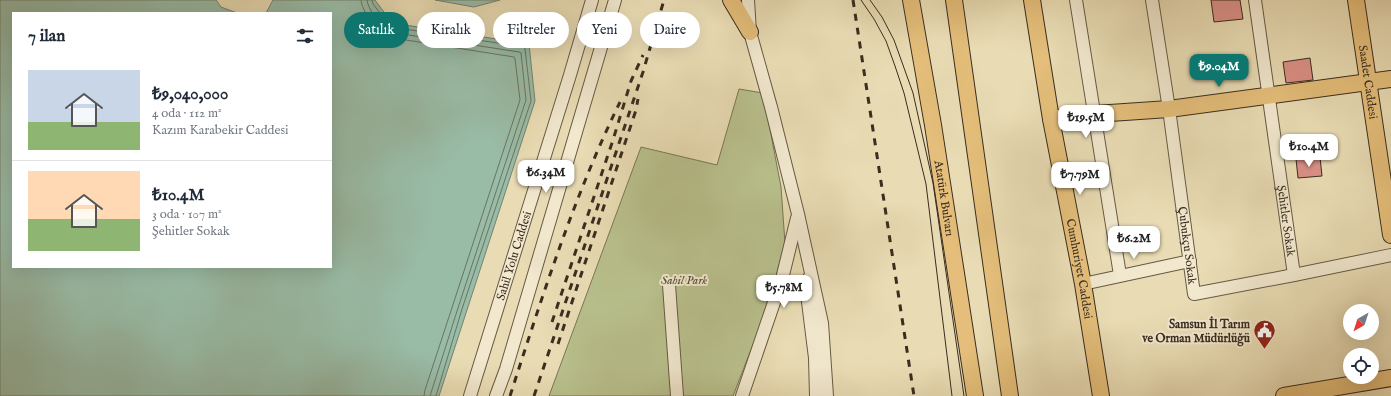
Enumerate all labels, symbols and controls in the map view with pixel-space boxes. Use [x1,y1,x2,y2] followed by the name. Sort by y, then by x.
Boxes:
[344,12,409,48] chip: Satılık
[417,12,485,48] chip: Kiralık
[493,12,569,48] chip: Filtreler
[577,12,632,48] chip: Yeni
[640,12,700,48] chip: Daire
[294,25,316,47] icon: filters
[28,26,65,47] text: 7 ilan
[1355,44,1381,120] street label: Saadet Caddesi
[1186,54,1252,88] pin: ₺9.04M
[1199,58,1239,75] text: ₺9.04M
[152,84,228,105] text: ₺9,040,000
[60,86,108,134] icon: home
[152,105,222,122] text: 4 oda · 112 m²
[1053,105,1119,139] pin: ₺19.5M
[1067,109,1105,126] text: ₺19.5M
[152,122,289,139] text: Kazım Karabekir Caddesi
[1276,134,1342,168] pin: ₺10.4M
[1289,138,1329,155] text: ₺10.4M
[931,158,958,237] street label: Atatürk Bulvarı
[513,160,579,194] pin: ₺6.34M
[1047,162,1113,196] pin: ₺7.79M
[526,164,566,181] text: ₺6.34M
[1060,166,1100,183] text: ₺7.79M
[1274,184,1299,258] street label: Şehitler Sokak
[152,185,204,206] text: ₺10.4M
[60,187,108,235] icon: home
[152,206,222,223] text: 3 oda · 107 m²
[1175,206,1200,286] street label: Çubukçu Sokak
[493,209,535,302] street label: Sahil Yolu Caddesi
[1063,217,1096,320] street label: Cumhuriyet Caddesi
[152,223,230,240] text: Şehitler Sokak
[1106,226,1162,260] pin: ₺6.2M
[1117,230,1151,247] text: ₺6.2M
[661,273,707,288] park label: Sahil Park
[751,275,817,309] pin: ₺5.78M
[765,279,803,296] text: ₺5.78M
[1343,304,1379,340] north arrow
[1343,304,1379,384] map controls
[1141,316,1251,347] place label: Samsun İl Tarım ve Orman Müdürlüğü
[1252,318,1278,351] public building icon: Samsun İl Tarım ve Orman Müdürlüğü
[1343,348,1379,384] button: locate

